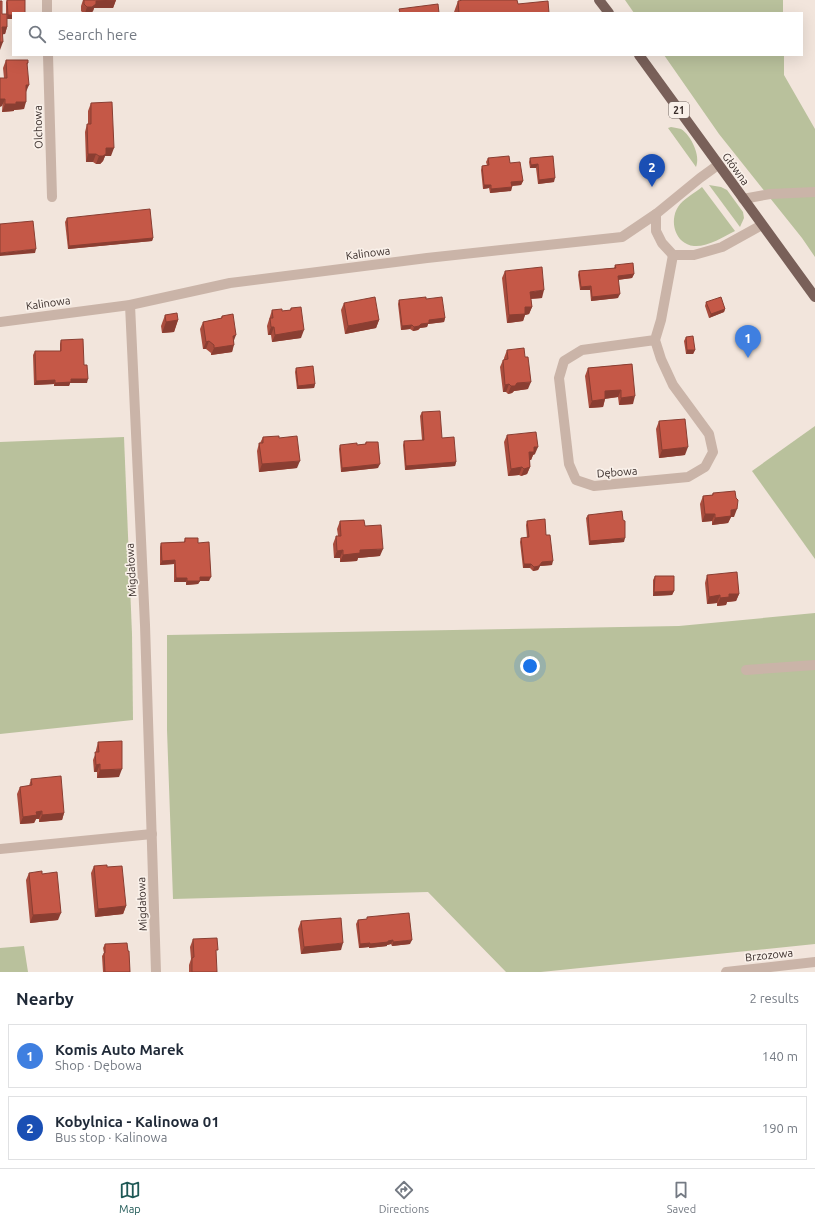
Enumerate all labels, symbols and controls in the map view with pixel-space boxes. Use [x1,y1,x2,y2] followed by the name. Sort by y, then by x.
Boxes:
[12,12,803,56] search box
[26,23,48,45] icon: search
[58,26,137,43] text: Search here
[669,102,689,118] road number: 21
[32,105,44,149] street label: Olchowa
[720,150,752,188] street label: Główna
[639,154,665,187] pin: 2
[345,244,391,262] street label: Kalinowa
[25,294,71,312] street label: Kalinowa
[735,325,761,358] pin: 1
[596,465,638,479] street label: Dębowa
[124,543,138,597] street label: Migdałowa
[520,656,540,676] your location
[135,877,149,931] street label: Migdałowa
[744,947,794,963] street label: Brzozowa
[16,989,74,1008] text: Nearby
[749,991,799,1005] text: 2 results
[55,1041,184,1058] text: Komis Auto Marek
[26,1049,34,1063] text: 1
[762,1049,798,1063] text: 140 m
[55,1058,142,1072] text: Shop · Dębowa
[55,1113,220,1130] text: Kobylnica - Kalinowa 01
[26,1121,34,1135] text: 2
[762,1121,798,1135] text: 190 m
[55,1130,167,1144] text: Bus stop · Kalinowa
[119,1179,141,1215] tab: Map
[379,1179,429,1215] tab: Directions
[667,1179,696,1215] tab: Saved

